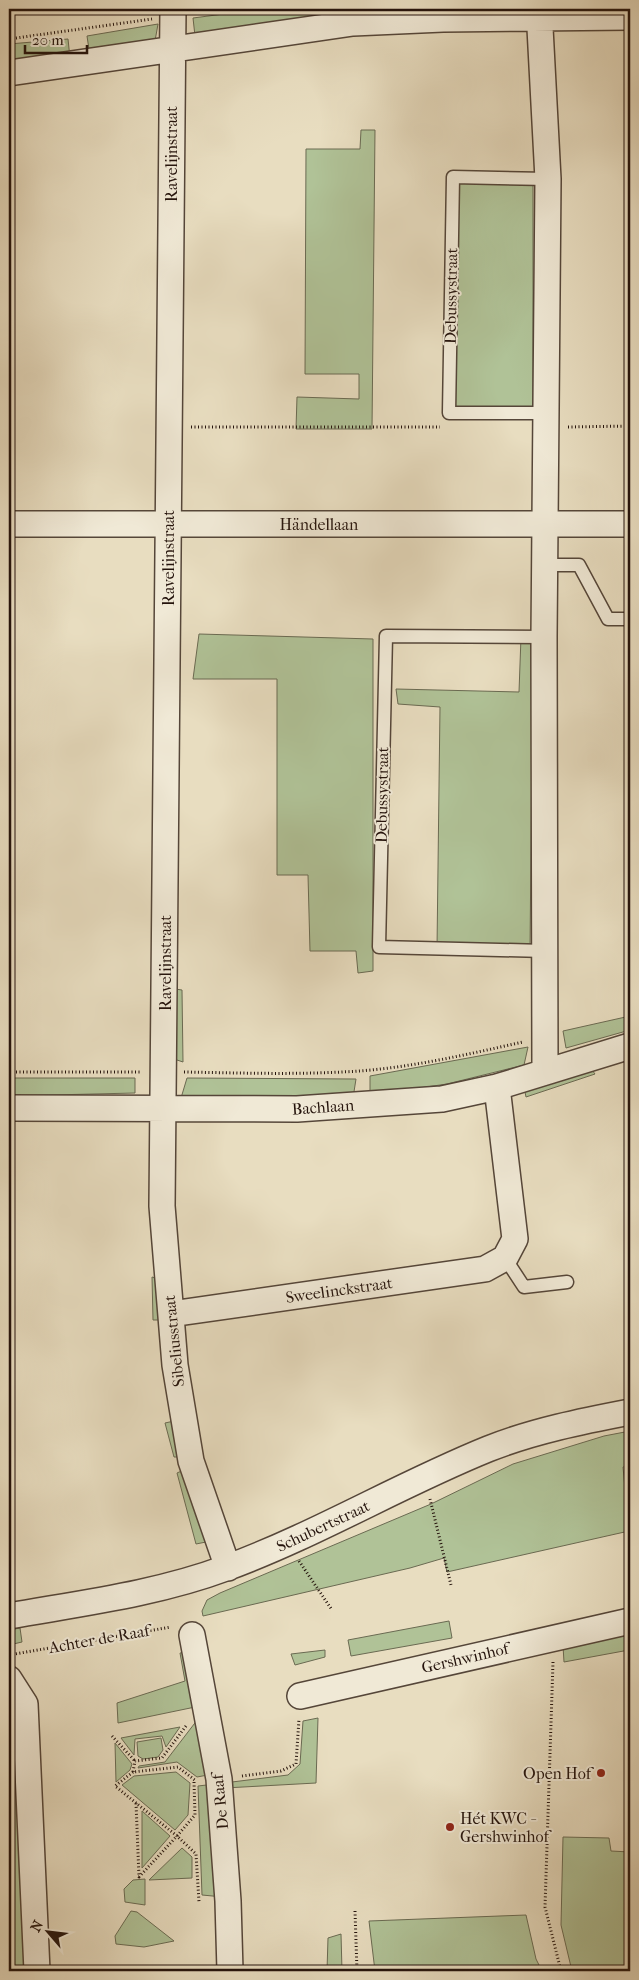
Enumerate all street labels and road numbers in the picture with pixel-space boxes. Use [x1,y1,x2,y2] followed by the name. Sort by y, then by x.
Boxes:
[162,106,181,202] street label: Ravelijnstraat
[441,247,461,344] street label: Debussystraat
[159,510,178,606] street label: Ravelijnstraat
[280,515,359,534] street label: Händellaan
[372,746,392,843] street label: Debussystraat
[156,915,175,1011] street label: Ravelijnstraat
[291,1095,355,1119] street label: Bachlaan
[284,1273,394,1307] street label: Sweelinckstraat
[160,1294,188,1388] street label: Sibeliusstraat
[273,1496,373,1556] street label: Schubertstraat
[46,1620,155,1657] street label: Achter de Raaf
[420,1638,514,1677] street label: Gershwinhof
[207,1770,232,1831] street label: De Raaf

